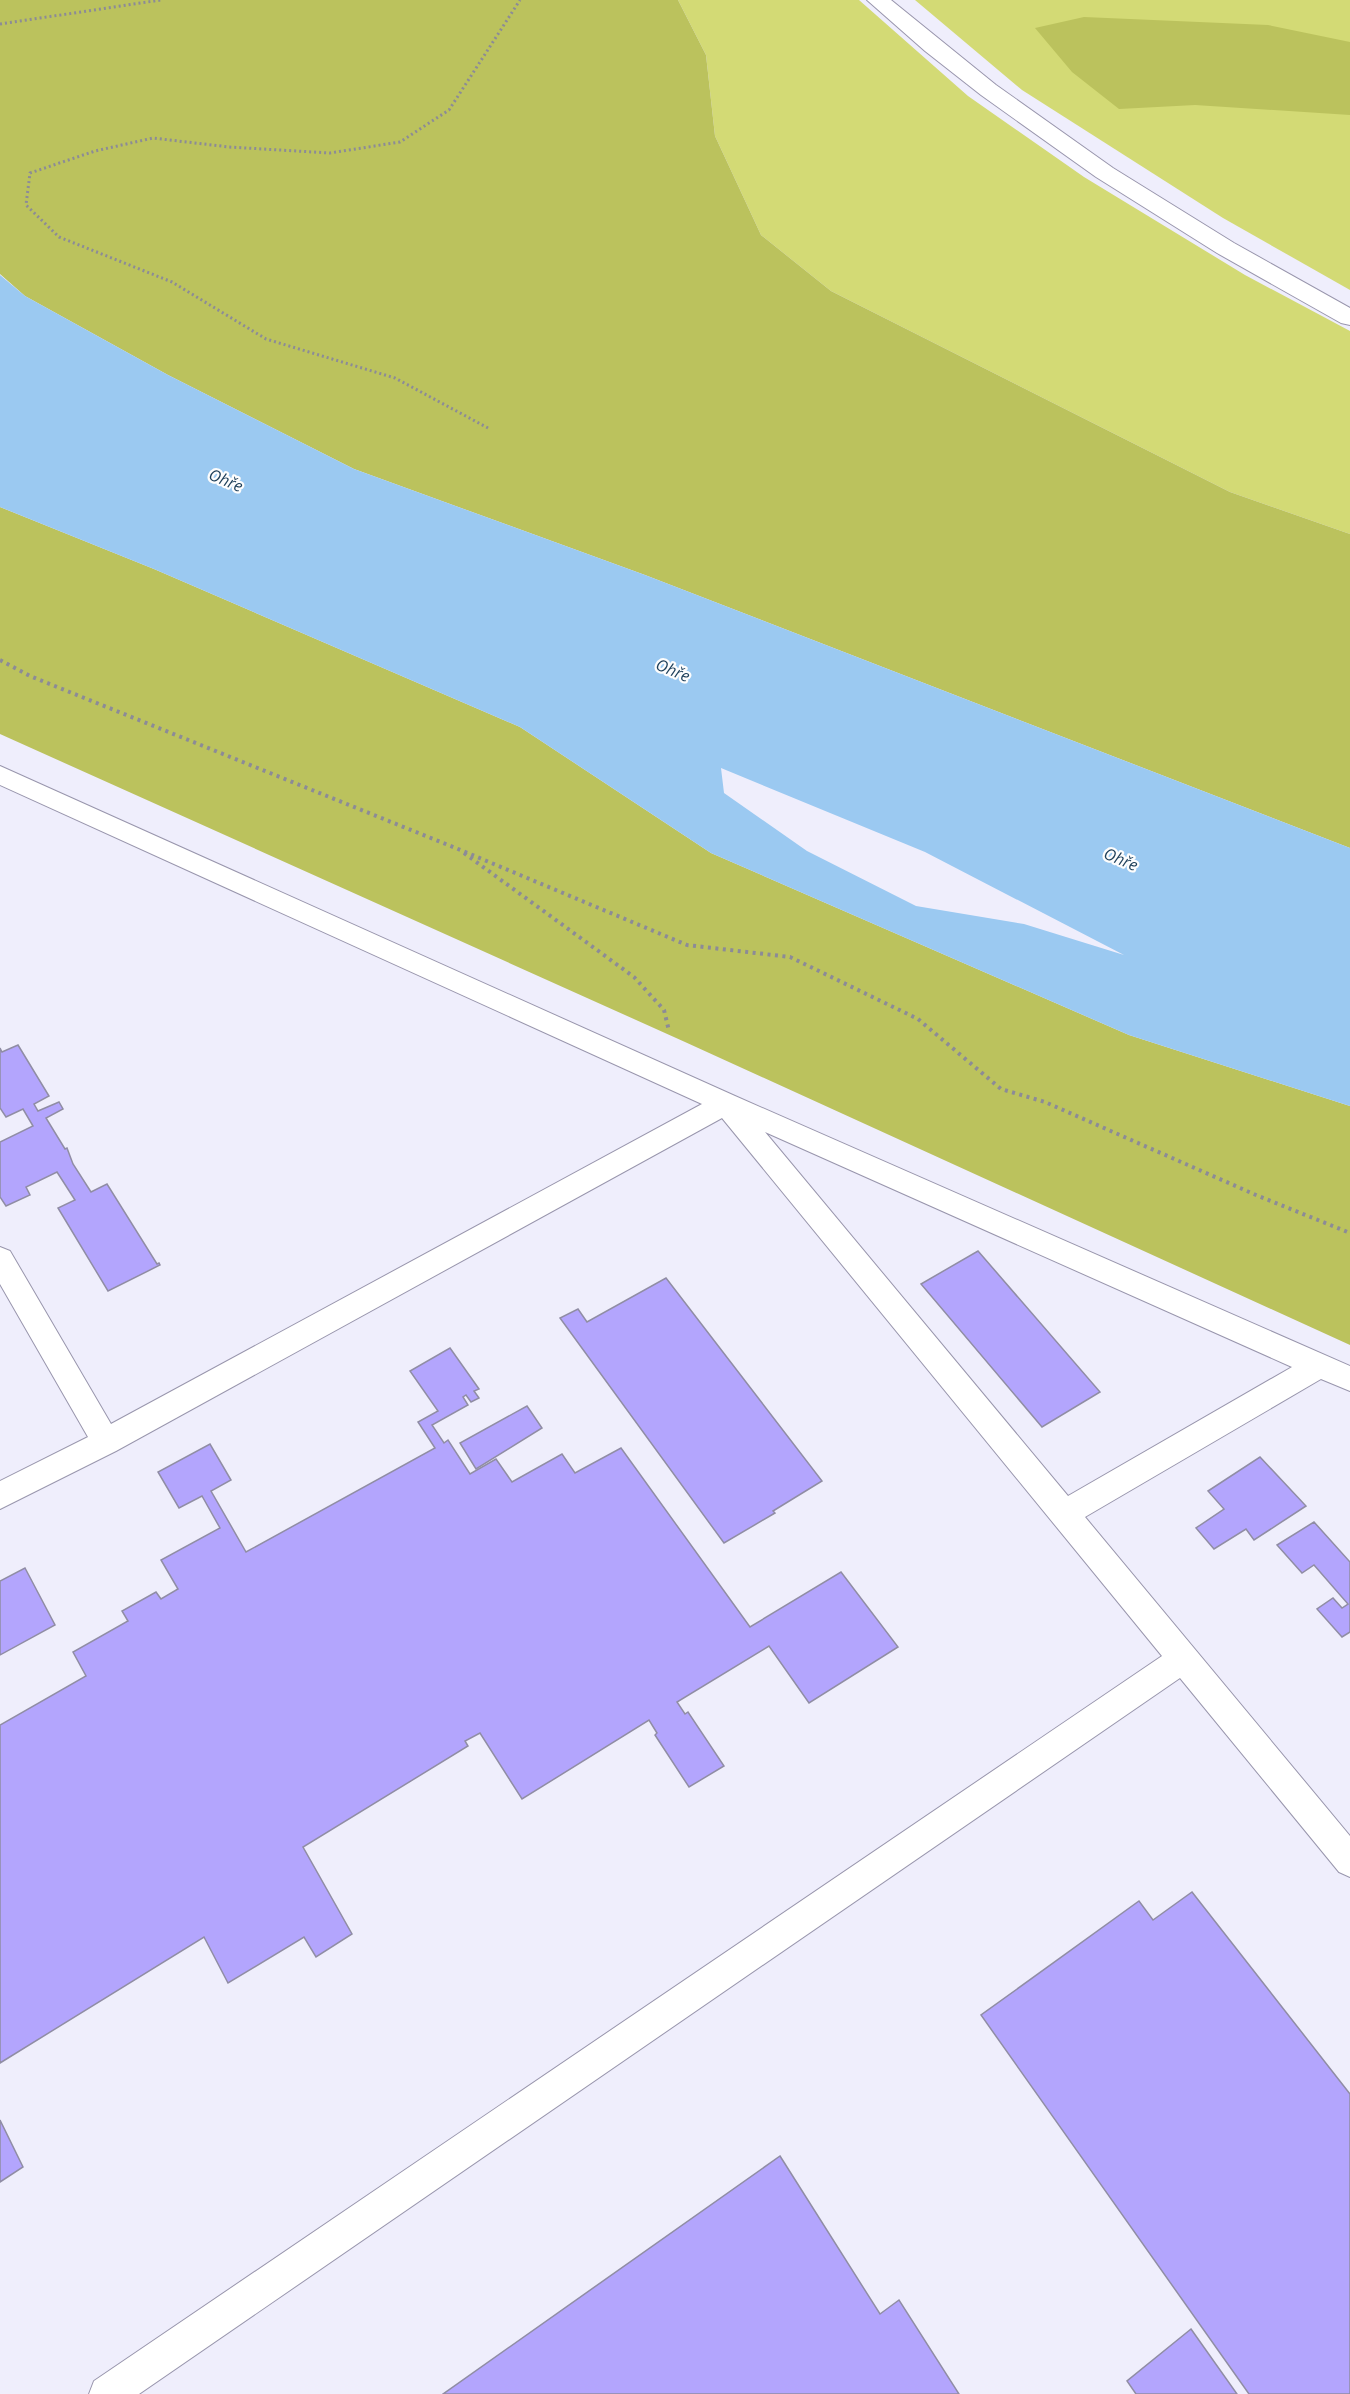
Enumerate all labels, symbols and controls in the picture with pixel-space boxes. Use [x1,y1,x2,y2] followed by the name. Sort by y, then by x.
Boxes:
[206,463,246,497] water label: Ohře
[653,653,693,687] water label: Ohře
[1101,842,1141,876] water label: Ohře

